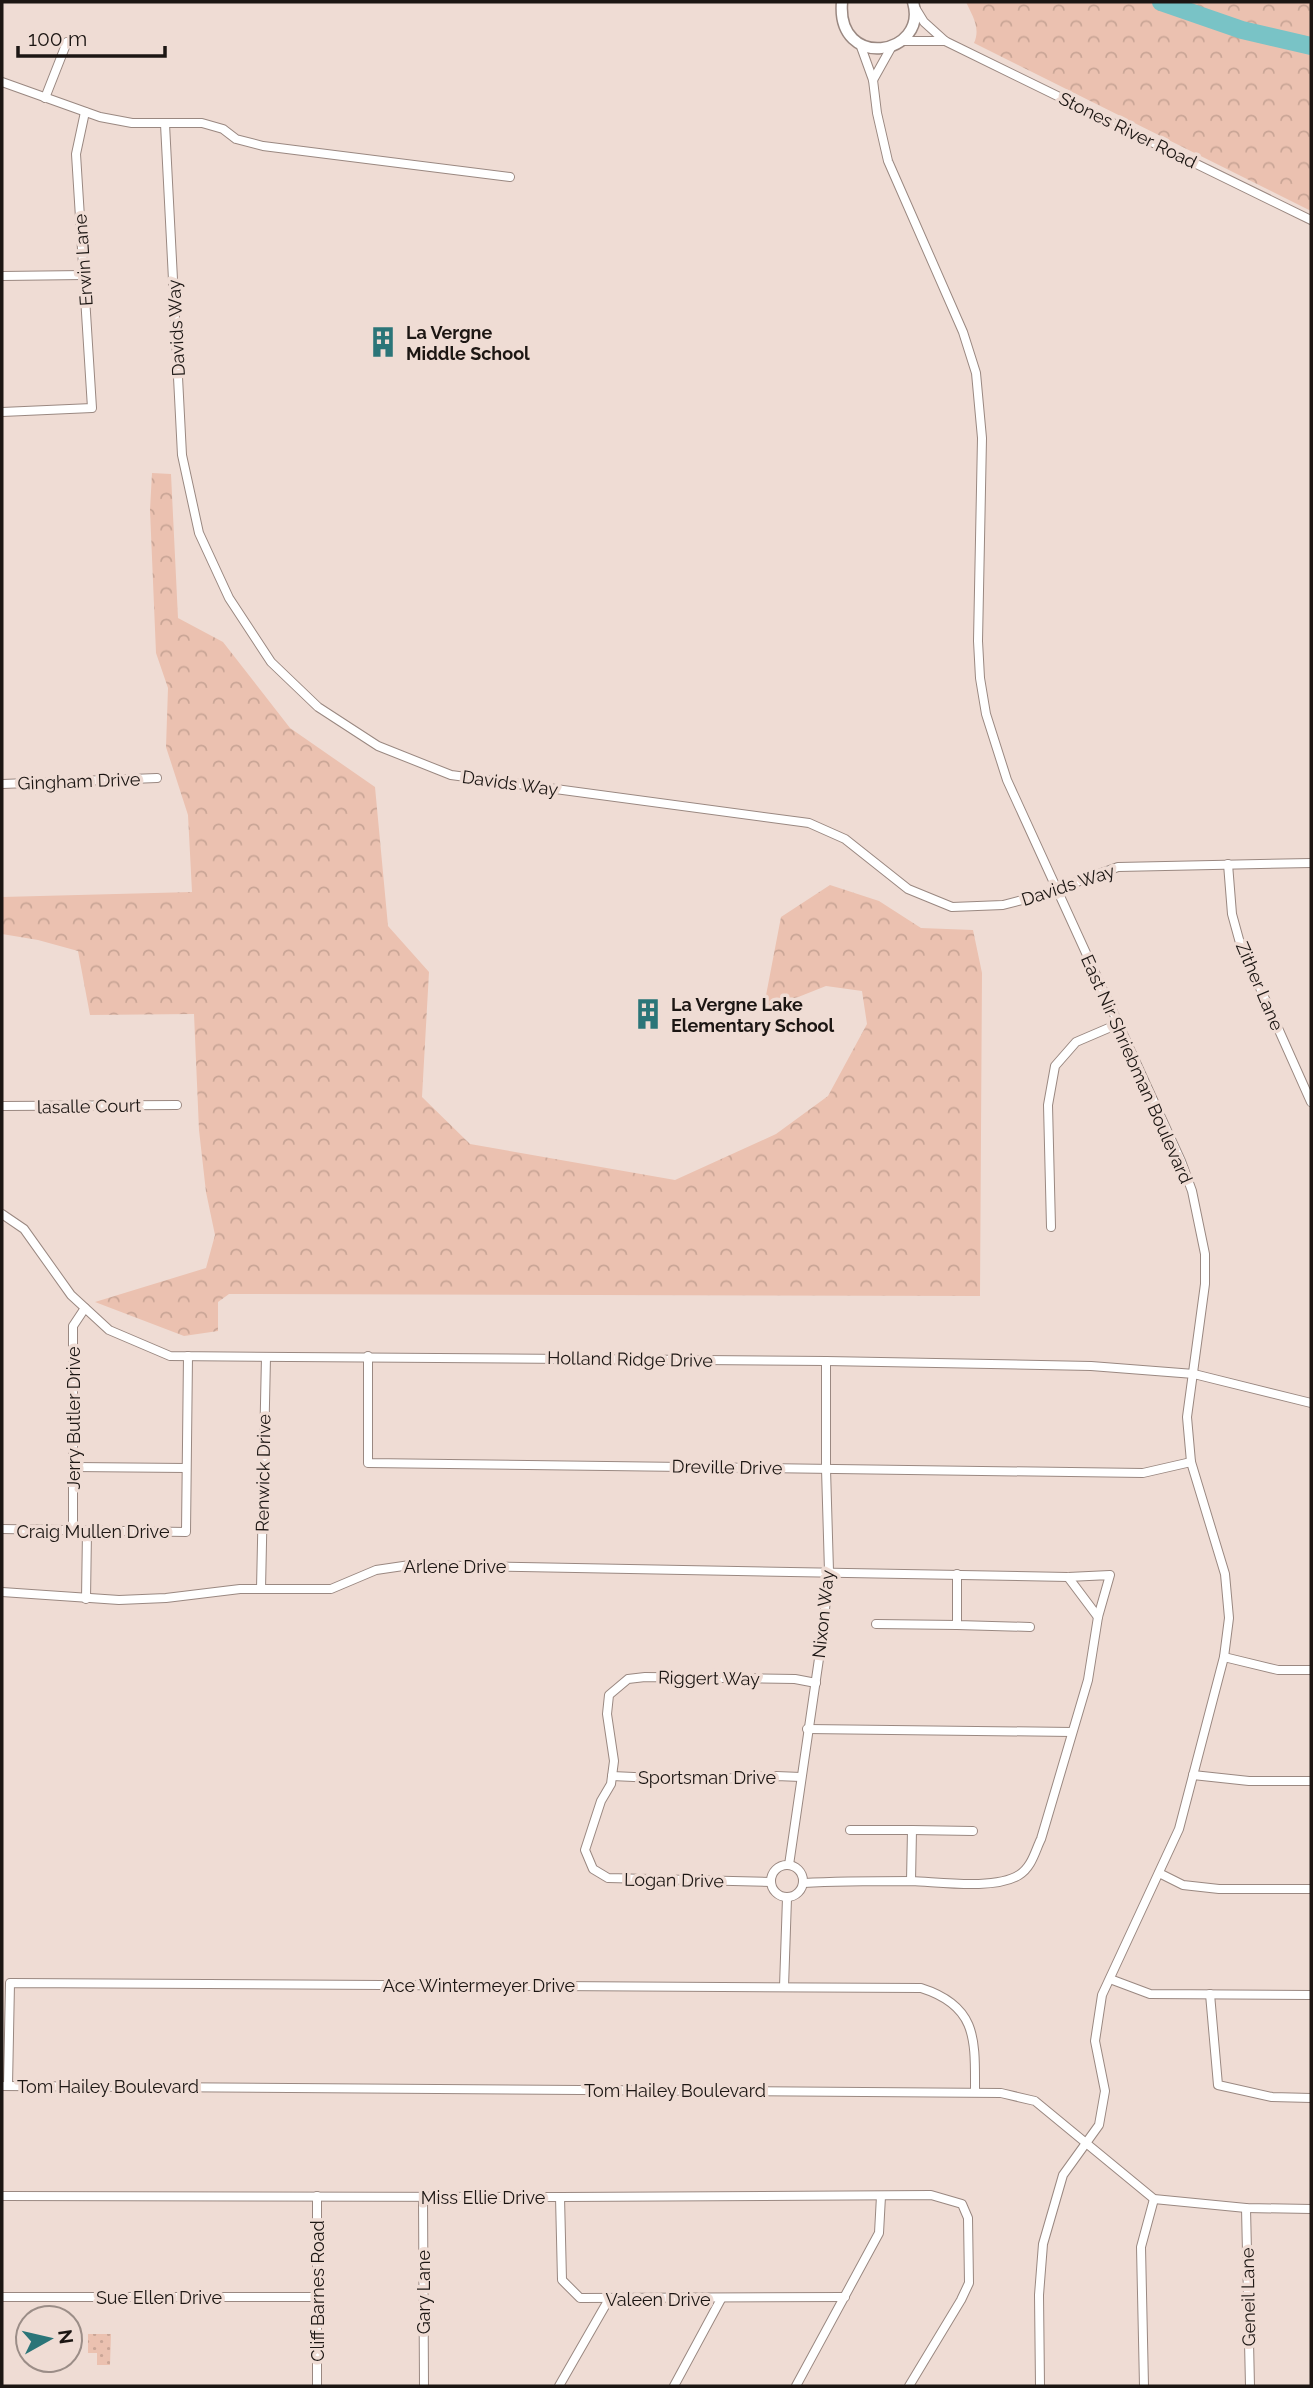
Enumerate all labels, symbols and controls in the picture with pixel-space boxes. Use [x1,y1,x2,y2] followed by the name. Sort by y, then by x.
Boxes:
[18,14,164,58] scale bar
[28,26,87,51] text: 100 m
[1056,88,1200,172] street label: Stones River Road
[69,213,97,307] street label: Erwin Lane
[163,279,189,377] street label: Davids Way
[406,322,530,364] place label: La Vergne Middle School
[366,325,400,359] building icon: La Vergne Middle School
[461,766,560,800] street label: Davids Way
[17,768,141,794] street label: Gingham Drive
[1019,860,1118,910] street label: Davids Way
[1232,939,1288,1034] street label: Zither Lane
[1077,951,1197,1187] street label: East Nir Shriebman Boulevard
[671,994,835,1036] place label: La Vergne Lake Elementary School
[631,997,665,1031] building icon: La Vergne Lake Elementary School
[37,1095,141,1117] street label: lasalle Court
[63,1346,84,1490] street label: Jerry Butler Drive
[547,1347,713,1371] street label: Holland Ridge Drive
[251,1413,275,1532] street label: Renwick Drive
[672,1456,783,1478] street label: Dreville Drive
[17,1521,170,1542] street label: Craig Mullen Drive
[404,1556,507,1577] street label: Arlene Drive
[808,1569,838,1659] street label: Nixon Way
[658,1667,760,1689] street label: Riggert Way
[638,1767,777,1788] street label: Sportsman Drive
[624,1869,725,1891] street label: Logan Drive
[383,1975,576,1996] street label: Ace Wintermeyer Drive
[17,2076,199,2097] street label: Tom Hailey Boulevard
[584,2080,766,2101] street label: Tom Hailey Boulevard
[421,2187,546,2208] street label: Miss Ellie Drive
[307,2220,328,2362] street label: Cliff Barnes Road
[1237,2247,1259,2347] street label: Geneil Lane
[413,2249,434,2334] street label: Gary Lane
[96,2287,222,2308] street label: Sue Ellen Drive
[605,2289,711,2310] street label: Valeen Drive
[14,2304,84,2374] north arrow
[54,2328,78,2345] text: N

